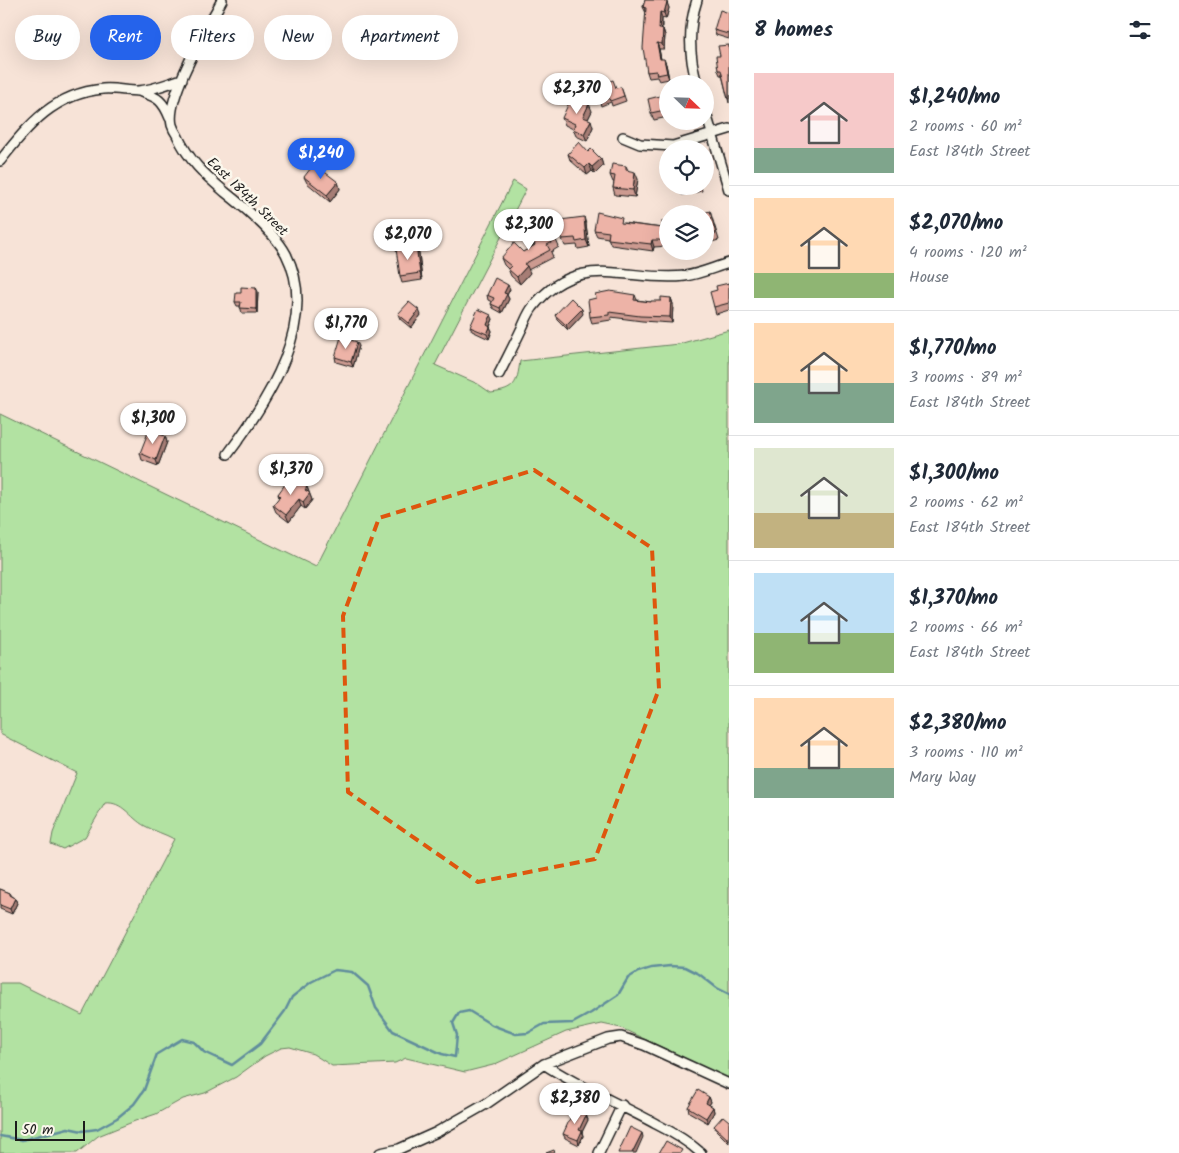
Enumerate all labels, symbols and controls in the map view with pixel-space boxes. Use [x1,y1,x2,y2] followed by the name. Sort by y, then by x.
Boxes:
[754,14,833,47] text: 8 homes
[15,15,80,60] chip: Buy
[90,15,161,60] chip: Rent
[171,15,254,60] chip: Filters
[264,15,332,60] chip: New
[342,15,458,60] chip: Apartment
[1126,16,1154,44] icon: filters
[536,72,618,115] pin: $2,370
[659,75,714,130] north arrow
[659,75,714,260] map controls
[553,76,601,101] text: $2,370
[909,81,1000,114] text: $1,240/mo
[794,93,854,153] icon: home
[909,114,1022,139] text: 2 rooms · 60 m²
[280,138,362,180] pin: $1,240
[909,139,1031,164] text: East 184th Street
[659,140,714,195] button: locate
[299,141,343,166] text: $1,240
[201,152,294,242] street label: East 184th Street
[659,205,714,260] button: layers
[909,207,1003,240] text: $2,070/mo
[488,208,570,251] pin: $2,300
[505,212,553,237] text: $2,300
[367,218,449,261] pin: $2,070
[794,218,854,278] icon: home
[385,222,431,247] text: $2,070
[909,240,1027,265] text: 4 rooms · 120 m²
[909,265,949,290] text: House
[305,308,387,350] pin: $1,770
[325,311,367,336] text: $1,770
[909,332,997,365] text: $1,770/mo
[794,343,854,403] icon: home
[909,365,1022,390] text: 3 rooms · 89 m²
[909,390,1031,415] text: East 184th Street
[112,402,194,445] pin: $1,300
[131,406,175,431] text: $1,300
[250,454,332,496] pin: $1,370
[269,457,313,482] text: $1,370
[909,457,999,490] text: $1,300/mo
[794,468,854,528] icon: home
[909,490,1023,515] text: 2 rooms · 62 m²
[909,515,1031,540] text: East 184th Street
[909,582,998,615] text: $1,370/mo
[794,593,854,653] icon: home
[909,615,1023,640] text: 2 rooms · 66 m²
[909,640,1031,665] text: East 184th Street
[909,707,1007,740] text: $2,380/mo
[794,718,854,778] icon: home
[909,740,1023,765] text: 3 rooms · 110 m²
[909,765,976,790] text: Mary Way
[534,1082,616,1125] pin: $2,380
[550,1086,600,1111] text: $2,380
[15,1118,85,1141] scale bar
[22,1119,53,1141] text: 50 m

